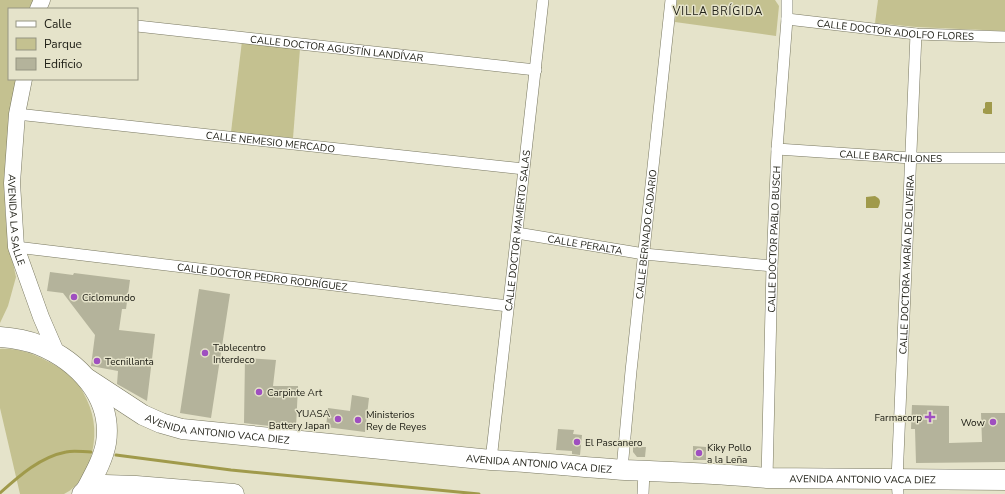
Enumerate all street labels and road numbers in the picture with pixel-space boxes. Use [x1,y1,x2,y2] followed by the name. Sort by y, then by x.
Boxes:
[816,17,974,44] street label: CALLE DOCTOR ADOLFO FLORES
[249,33,424,66] street label: CALLE DOCTOR AGUSTÍN LANDÍVAR
[205,129,336,156] street label: CALLE NEMESIO MERCADO
[839,147,942,166] street label: CALLE BARCHILONES
[502,149,534,312] street label: CALLE DOCTOR MAMERTO SALAS
[765,165,784,313] street label: CALLE DOCTOR PABLO BUSCH
[633,168,661,300] street label: CALLE BERNADO CADARIO
[896,173,918,355] street label: CALLE DOCTORA MARÍA DE OLIVEIRA
[4,174,28,268] street label: AVENIDA LA SALLE
[546,232,624,258] street label: CALLE PERALTA
[176,260,348,295] street label: CALLE DOCTOR PEDRO RODRÍGUEZ
[143,411,290,448] street label: AVENIDA ANTONIO VACA DIEZ
[465,452,613,477] street label: AVENIDA ANTONIO VACA DIEZ
[789,472,936,487] street label: AVENIDA ANTONIO VACA DIEZ

